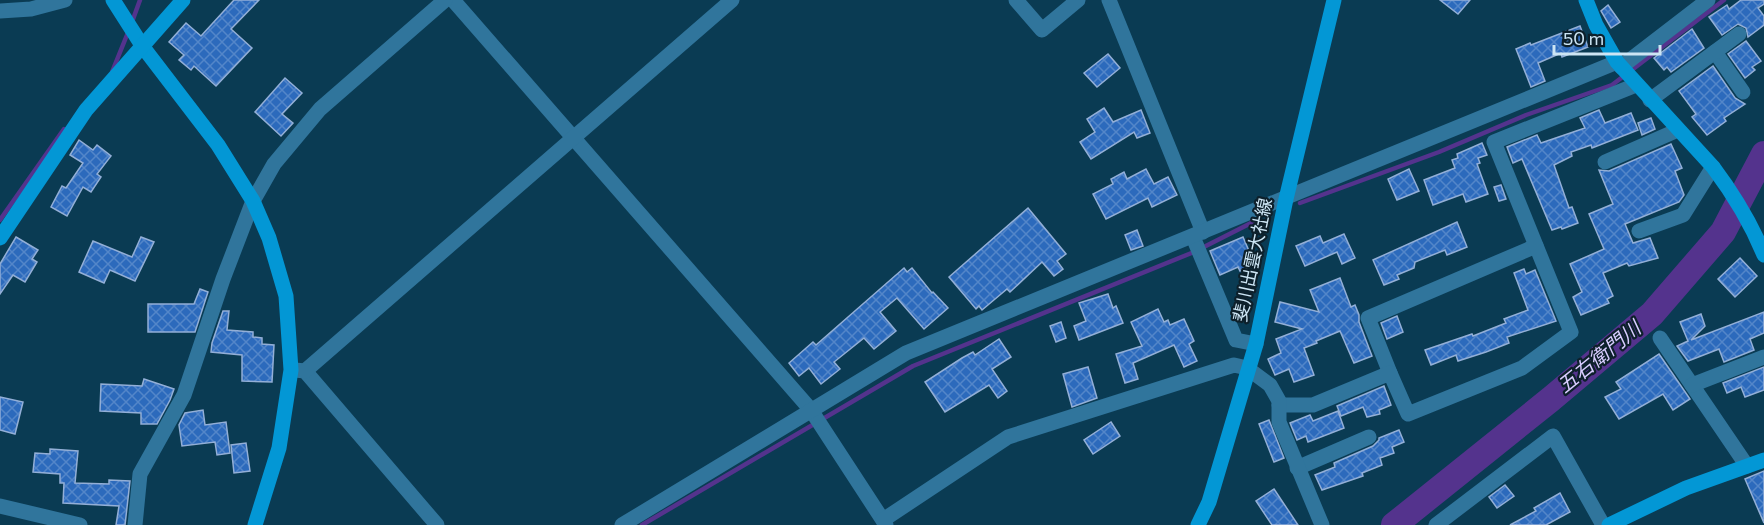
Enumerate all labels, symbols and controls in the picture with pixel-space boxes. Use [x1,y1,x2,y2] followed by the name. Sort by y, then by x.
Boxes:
[1554,18,1660,56] scale bar
[1563,27,1604,49] text: 50 m
[1228,196,1276,324] street label: 斐川出雲大社線
[1552,314,1646,397] water label: 五右衛門川

